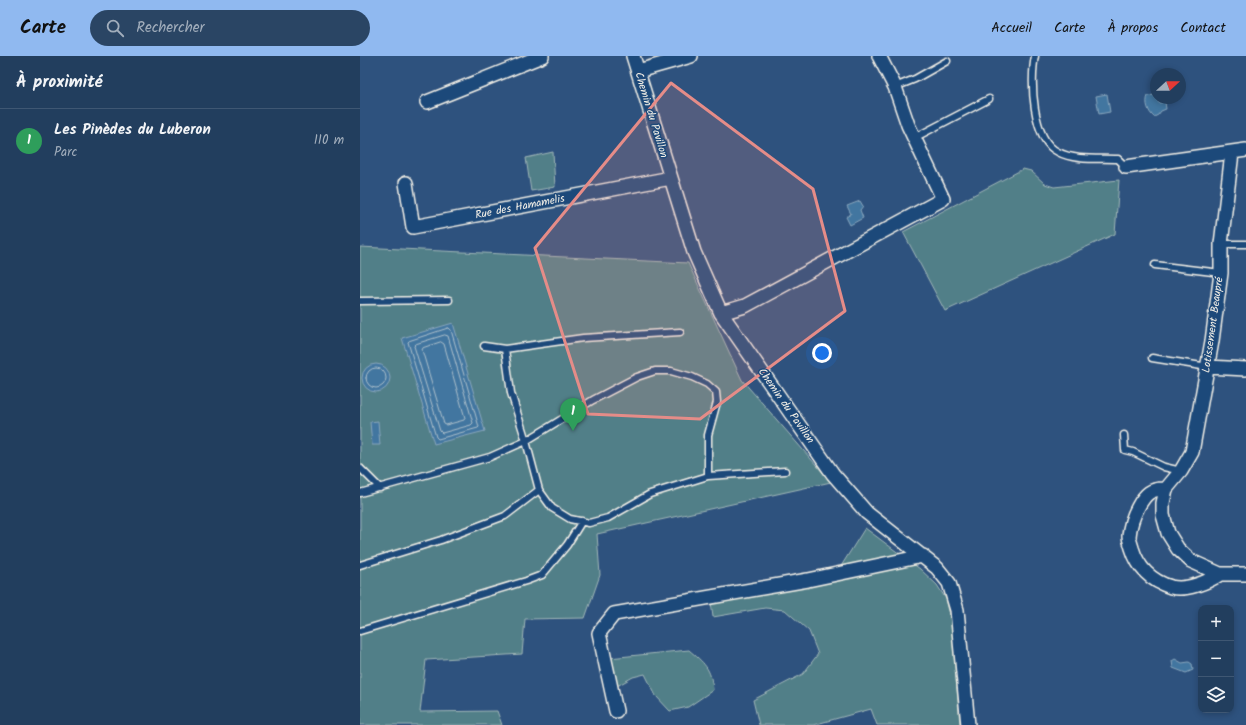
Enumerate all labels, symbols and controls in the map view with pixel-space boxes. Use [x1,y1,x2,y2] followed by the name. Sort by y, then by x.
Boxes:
[90,10,370,46] search box
[20,13,66,43] text: Carte
[136,16,205,40] text: Rechercher
[104,17,126,39] icon: search
[991,17,1032,39] text: Accueil
[1054,17,1085,39] text: Carte
[1107,17,1158,39] text: À propos
[1180,17,1226,39] text: Contact
[1150,68,1186,104] north arrow
[16,69,103,96] text: À proximité
[629,70,673,160] street label: Chemin du Pavillon
[54,118,211,142] text: Les Pinèdes du Luberon
[27,130,31,151] text: 1
[314,130,344,151] text: 110 m
[54,142,77,163] text: Parc
[474,189,567,224] street label: Rue des Hamamelis
[1197,275,1229,374] street label: Lotissement Beaupré
[812,343,832,363] your location
[753,364,819,448] street label: Chemin du Pavillon
[560,398,586,431] pin: 1
[1198,605,1234,713] map controls
[1198,605,1234,641] button: +
[1198,641,1234,677] button: −
[1198,677,1234,713] button: layers

